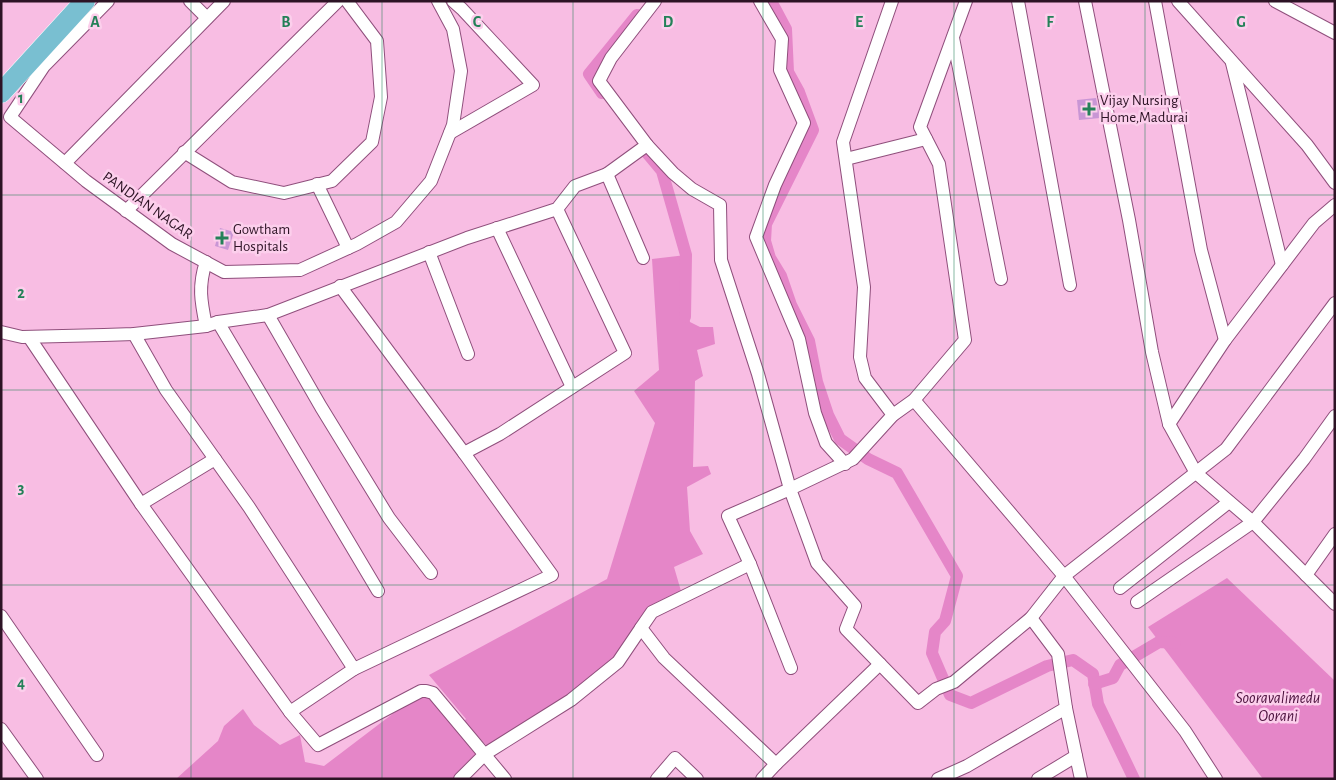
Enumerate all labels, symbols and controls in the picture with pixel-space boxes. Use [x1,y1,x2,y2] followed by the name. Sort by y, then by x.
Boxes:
[90,14,100,30] text: A
[281,14,291,30] text: B
[473,14,482,30] text: C
[663,14,674,30] text: D
[855,14,863,30] text: E
[1046,14,1054,30] text: F
[1236,14,1246,30] text: G
[18,90,24,106] text: 1
[1100,93,1188,125] place label: Vijay Nursing Home,Madurai
[1082,102,1096,116] marker: Vijay Nursing Home,Madurai
[100,169,195,242] street label: PANDIAN NAGAR
[233,222,290,254] place label: Gowtham Hospitals
[215,231,229,245] marker: Gowtham Hospitals
[17,285,25,301] text: 2
[18,480,25,496] text: 3
[17,675,25,691] text: 4
[1236,690,1320,724] water label: Sooravalimedu Oorani

